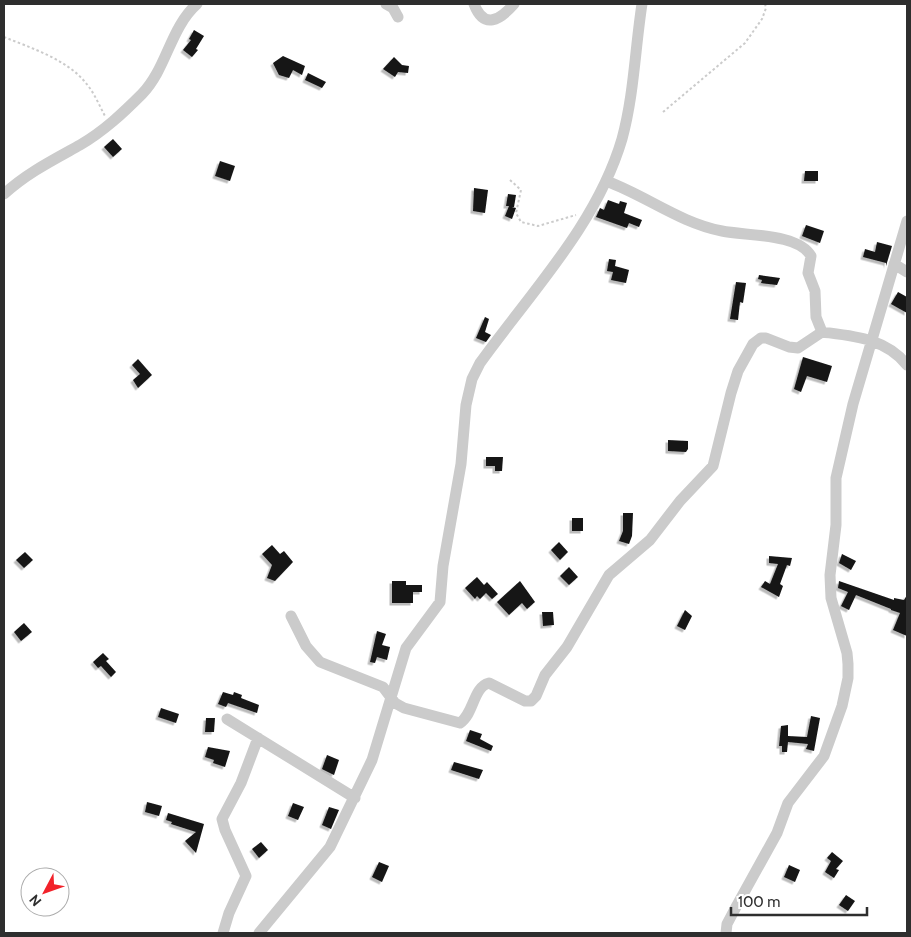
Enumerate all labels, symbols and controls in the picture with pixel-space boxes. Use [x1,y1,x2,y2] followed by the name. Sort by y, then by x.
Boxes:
[20,867,70,917] north arrow
[731,884,867,916] scale bar
[25,891,45,910] text: N
[738,893,780,911] text: 100 m

